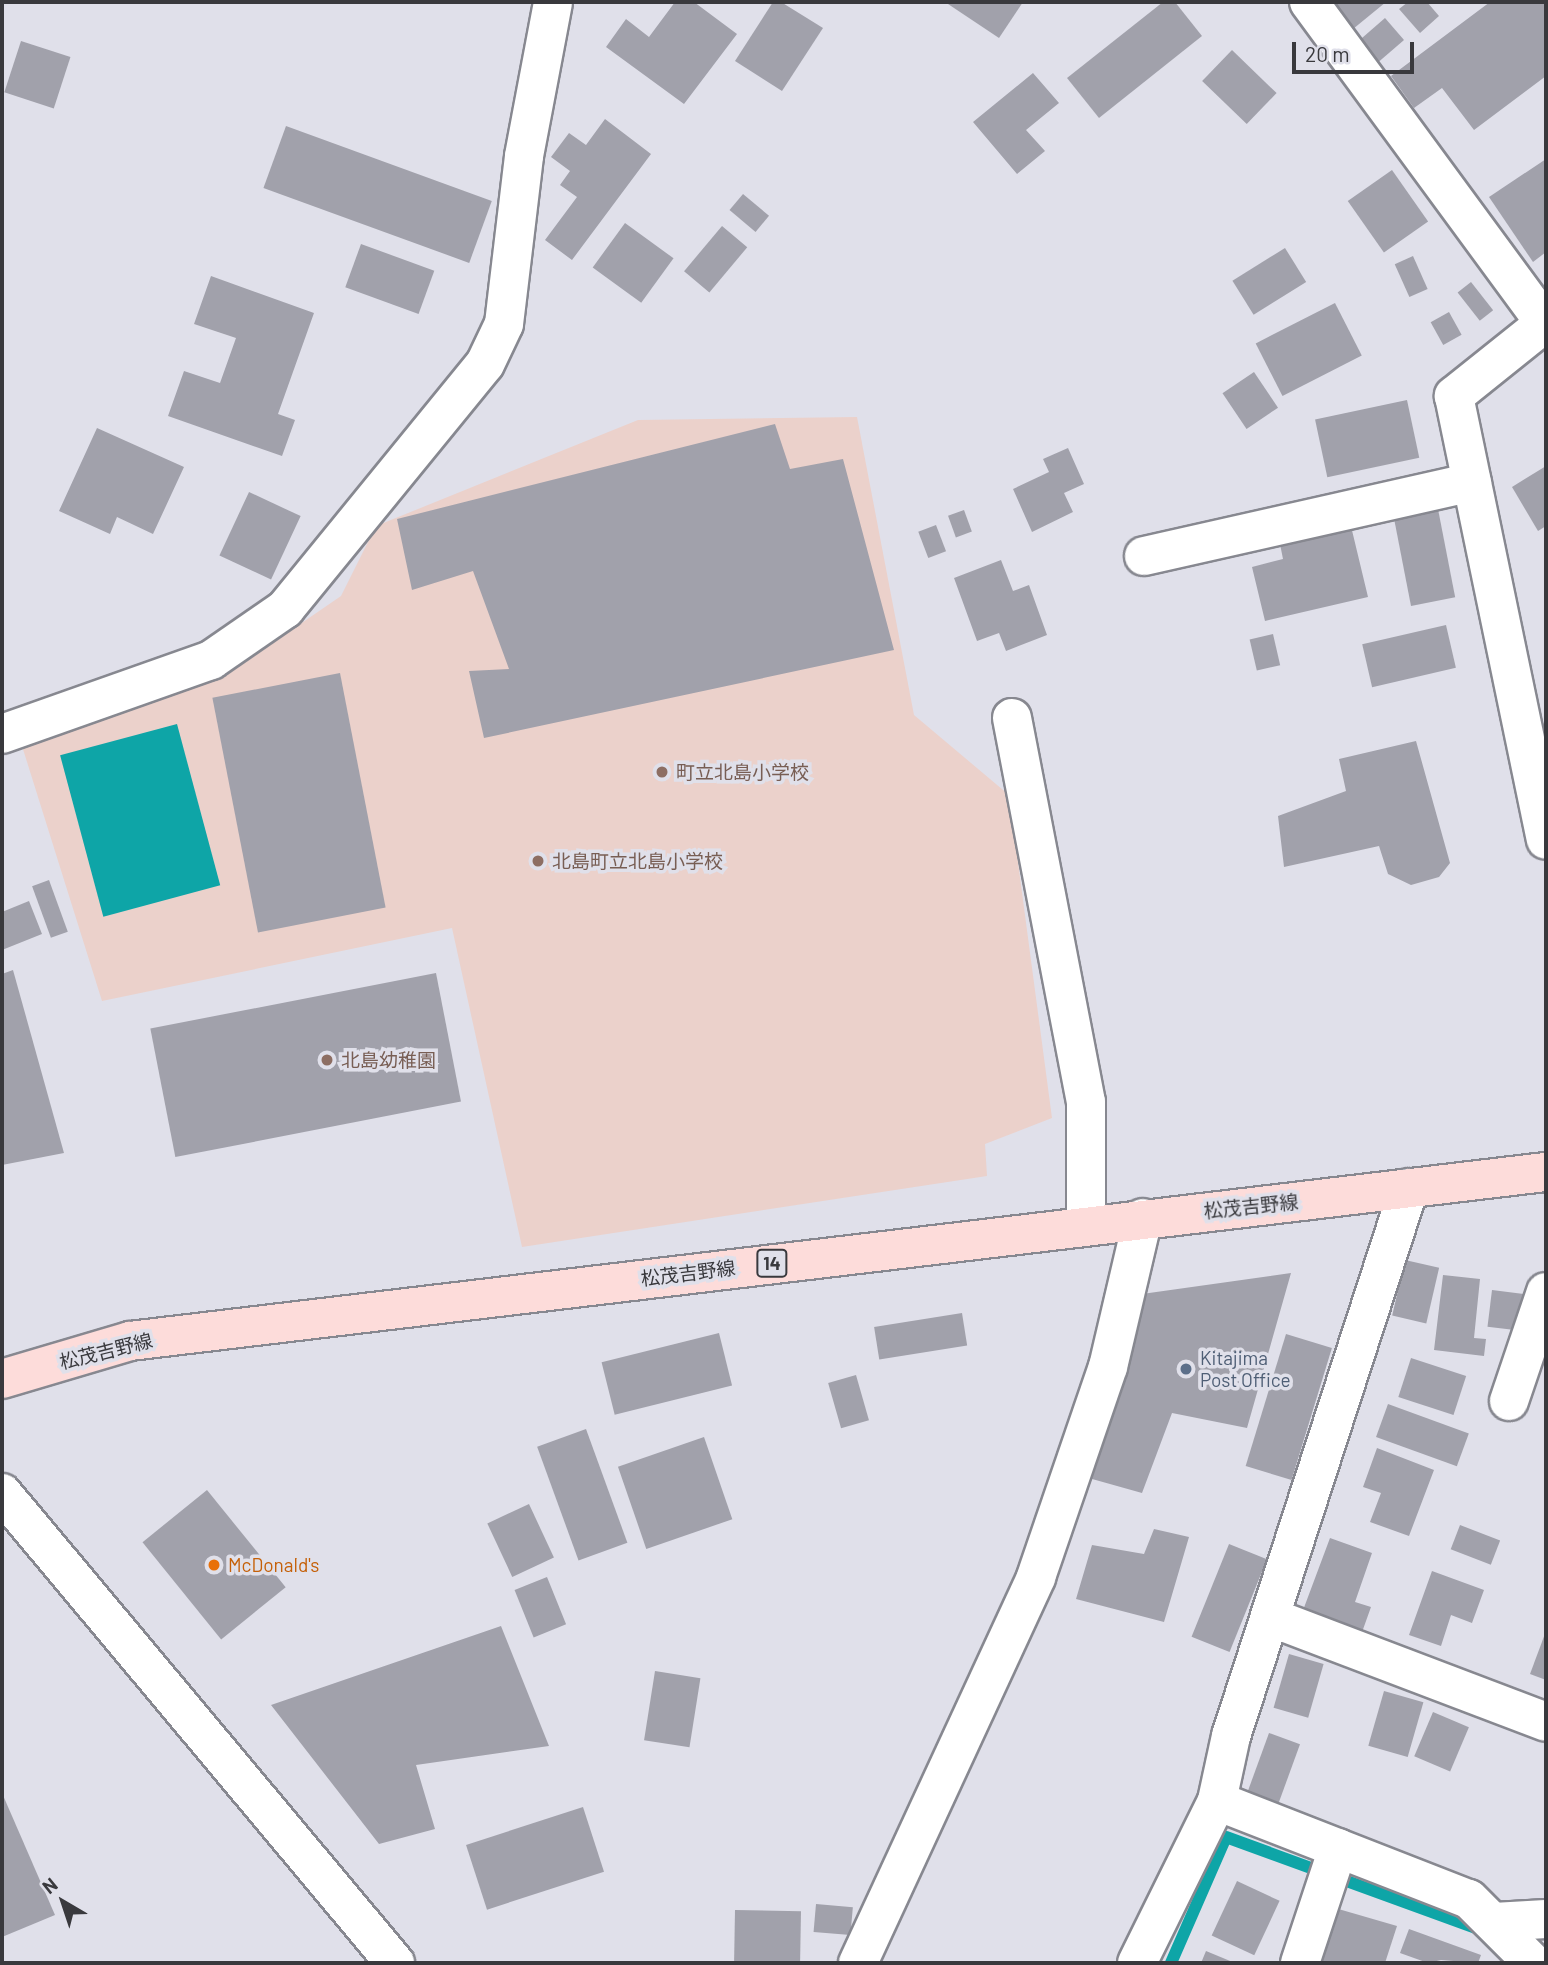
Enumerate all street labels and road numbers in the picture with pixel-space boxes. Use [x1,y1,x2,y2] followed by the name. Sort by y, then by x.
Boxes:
[1203,1190,1299,1222] street label: 松茂吉野線
[756,1248,788,1278] road number: 14
[639,1256,737,1290] street label: 松茂吉野線
[57,1328,155,1374] street label: 松茂吉野線

